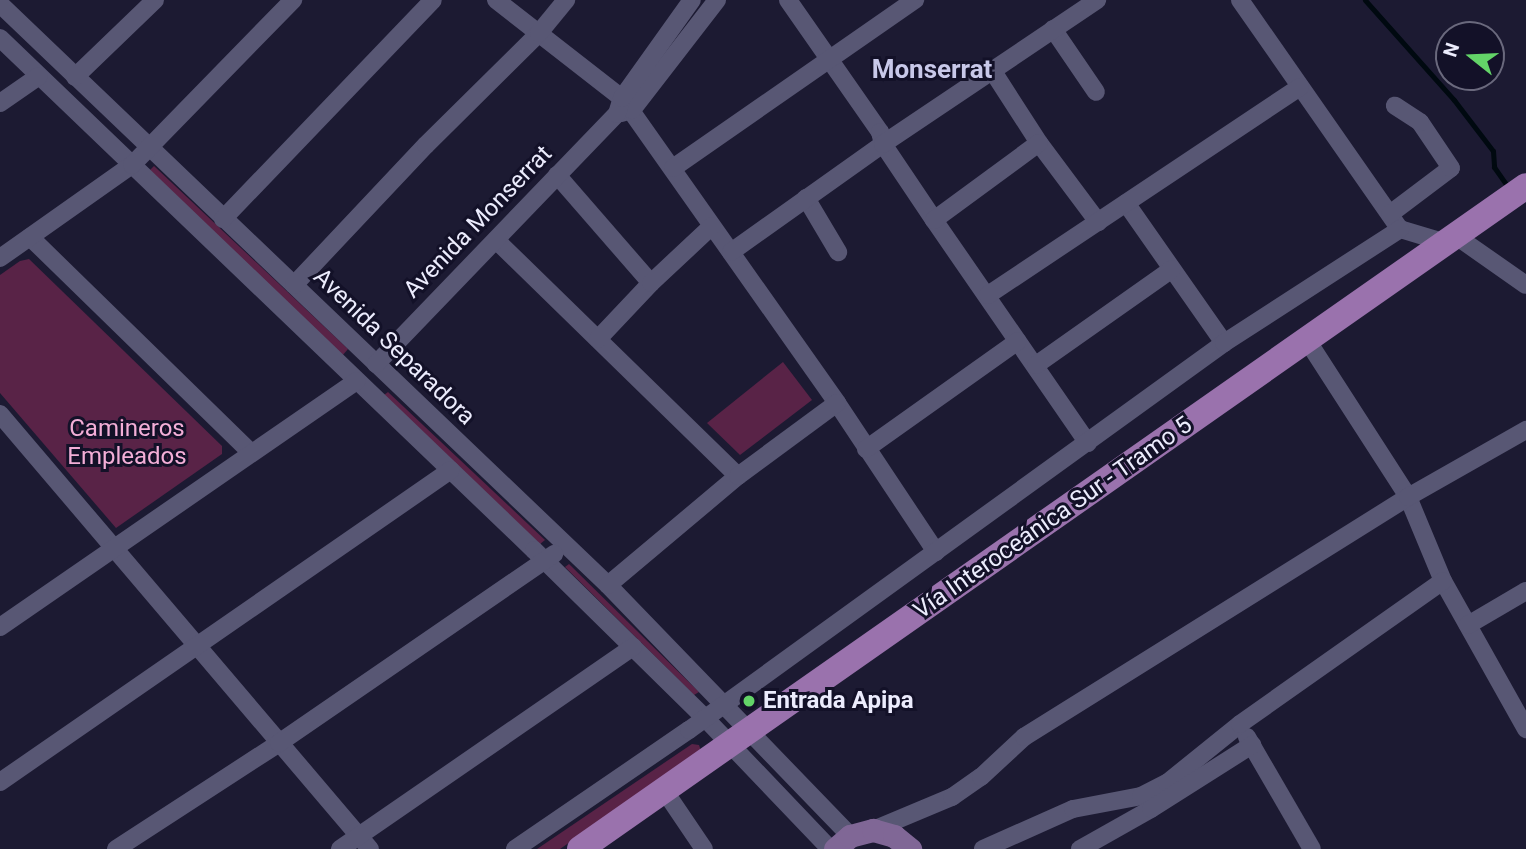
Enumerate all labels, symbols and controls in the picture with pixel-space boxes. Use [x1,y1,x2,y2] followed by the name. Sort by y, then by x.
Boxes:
[1435,21,1505,91] north arrow
[1438,40,1464,60] text: N
[872,54,992,86] district label: Monserrat
[398,140,558,304] street label: Avenida Monserrat
[307,263,481,431] street label: Avenida Separadora
[908,411,1198,625] street label: Vía Interoceánica Sur - Tramo 5
[67,415,187,471] park label: Camineros Empleados
[763,687,914,715] place label: Entrada Apipa
[741,693,757,709] marker: Entrada Apipa

